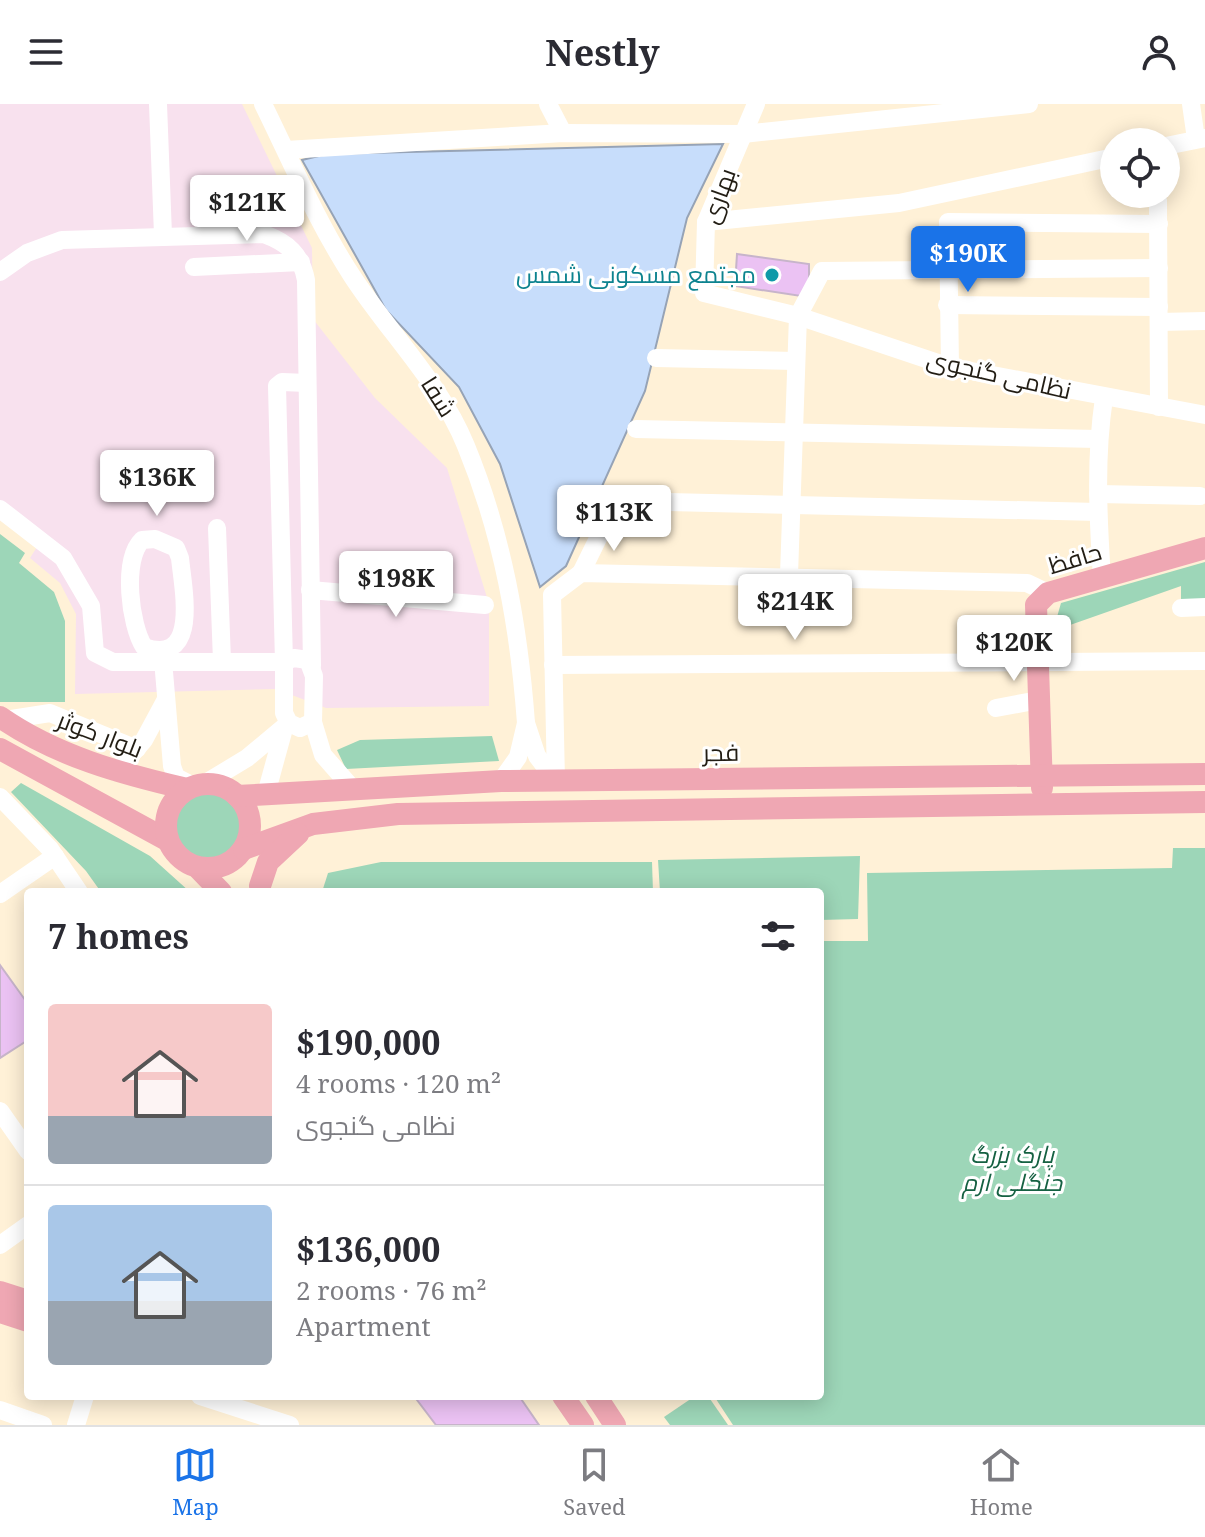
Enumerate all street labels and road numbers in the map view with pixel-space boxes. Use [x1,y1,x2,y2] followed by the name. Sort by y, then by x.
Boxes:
[692,163,743,228] street label: بهاری
[924,341,1075,406] street label: نظامی گنجوی
[414,370,464,423] street label: شفا
[1044,534,1105,581] street label: حافظ
[51,702,148,765] street label: بلوار کوثر
[701,735,739,768] street label: فجر

